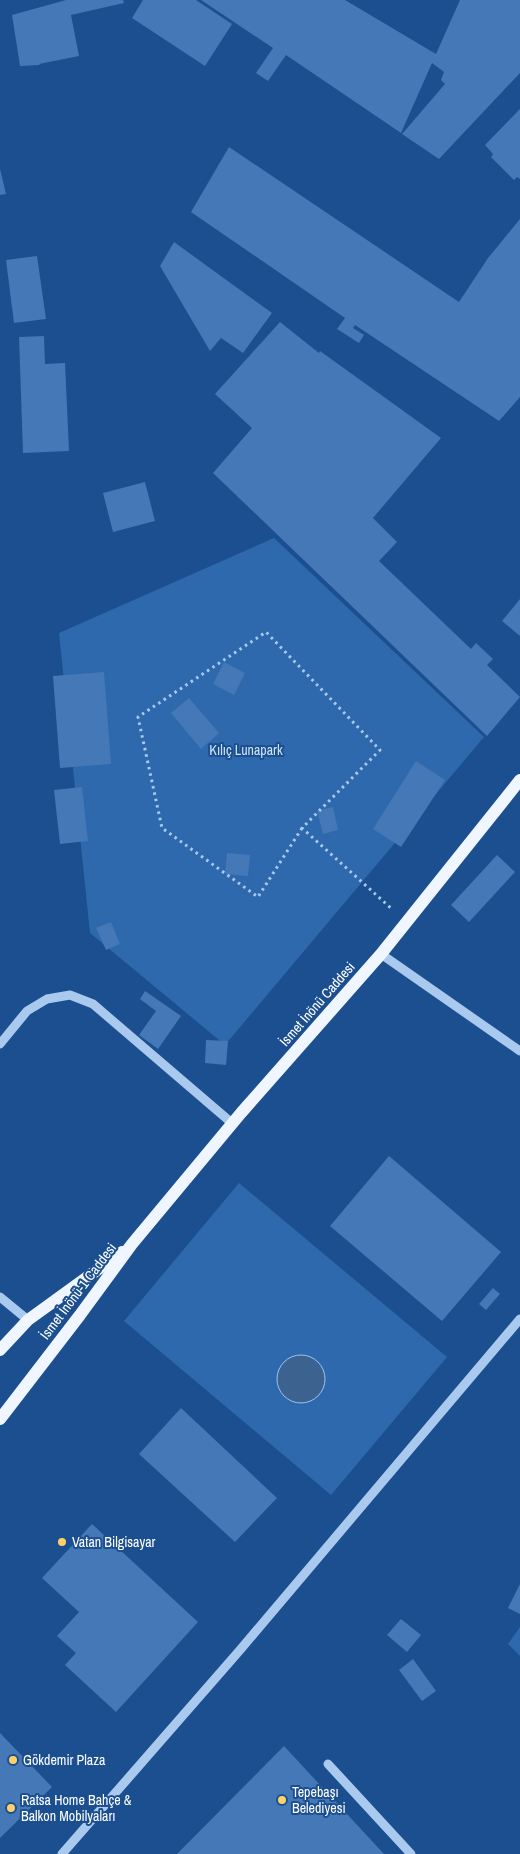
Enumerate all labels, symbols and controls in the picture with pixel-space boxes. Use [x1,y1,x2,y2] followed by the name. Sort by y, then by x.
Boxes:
[209,741,283,759] park label: Kılıç Lunapark
[275,958,359,1050] street label: İsmet İnönü Caddesi
[36,1239,120,1343] street label: İsmet İnönü-1 Caddesi
[72,1533,156,1551] place label: Vatan Bilgisayar
[56,1536,68,1548] marker: Vatan Bilgisayar
[23,1751,106,1769] place label: Gökdemir Plaza
[7,1754,19,1766] marker: Gökdemir Plaza
[292,1783,346,1817] place label: Tepebaşı Belediyesi
[21,1791,132,1825] place label: Ratsa Home Bahçe & Balkon Mobilyaları
[276,1794,288,1806] marker: Tepebaşı Belediyesi
[5,1802,17,1814] marker: Ratsa Home Bahçe & Balkon Mobilyaları

